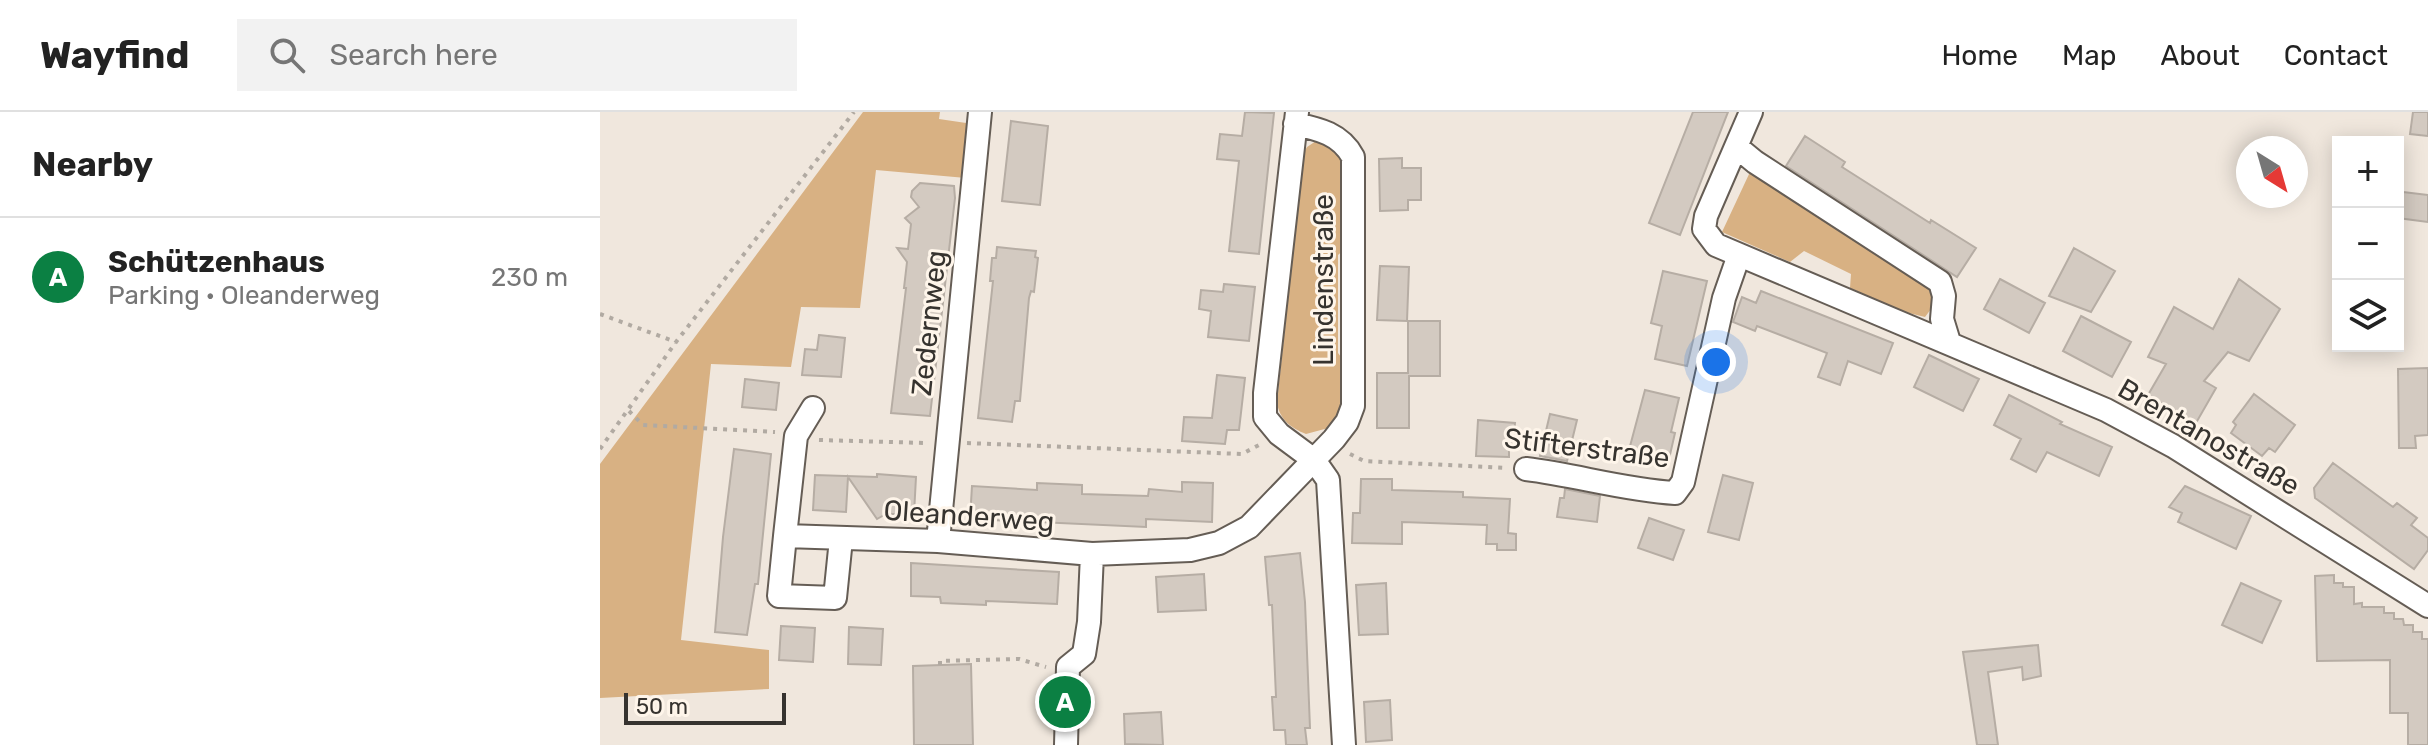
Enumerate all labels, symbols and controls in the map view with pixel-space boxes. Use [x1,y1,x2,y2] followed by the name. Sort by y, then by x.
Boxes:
[237,19,797,91] search box
[40,32,189,78] text: Wayfind
[265,33,309,77] icon: search
[329,37,498,73] text: Search here
[1941,39,2018,72] text: Home
[2062,39,2116,72] text: Map
[2160,39,2240,72] text: About
[2284,39,2388,72] text: Contact
[2236,136,2308,208] north arrow
[2332,136,2404,352] map controls
[2332,136,2404,208] button: +
[32,144,153,185] text: Nearby
[1307,194,1340,366] street label: Lindenstraße
[2332,208,2404,280] button: −
[108,244,325,280] text: Schützenhaus
[905,249,953,397] street label: Zedernweg
[49,262,67,293] text: A
[491,262,568,293] text: 230 m
[108,280,380,311] text: Parking · Oleanderweg
[2332,280,2404,352] button: layers
[1696,342,1736,382] your location
[2112,372,2306,502] street label: Brentanostraße
[1502,421,1672,475] street label: Stifterstraße
[882,494,1056,538] street label: Oleanderweg
[1039,672,1091,732] pin: A
[624,689,786,725] scale bar
[636,693,688,720] text: 50 m

